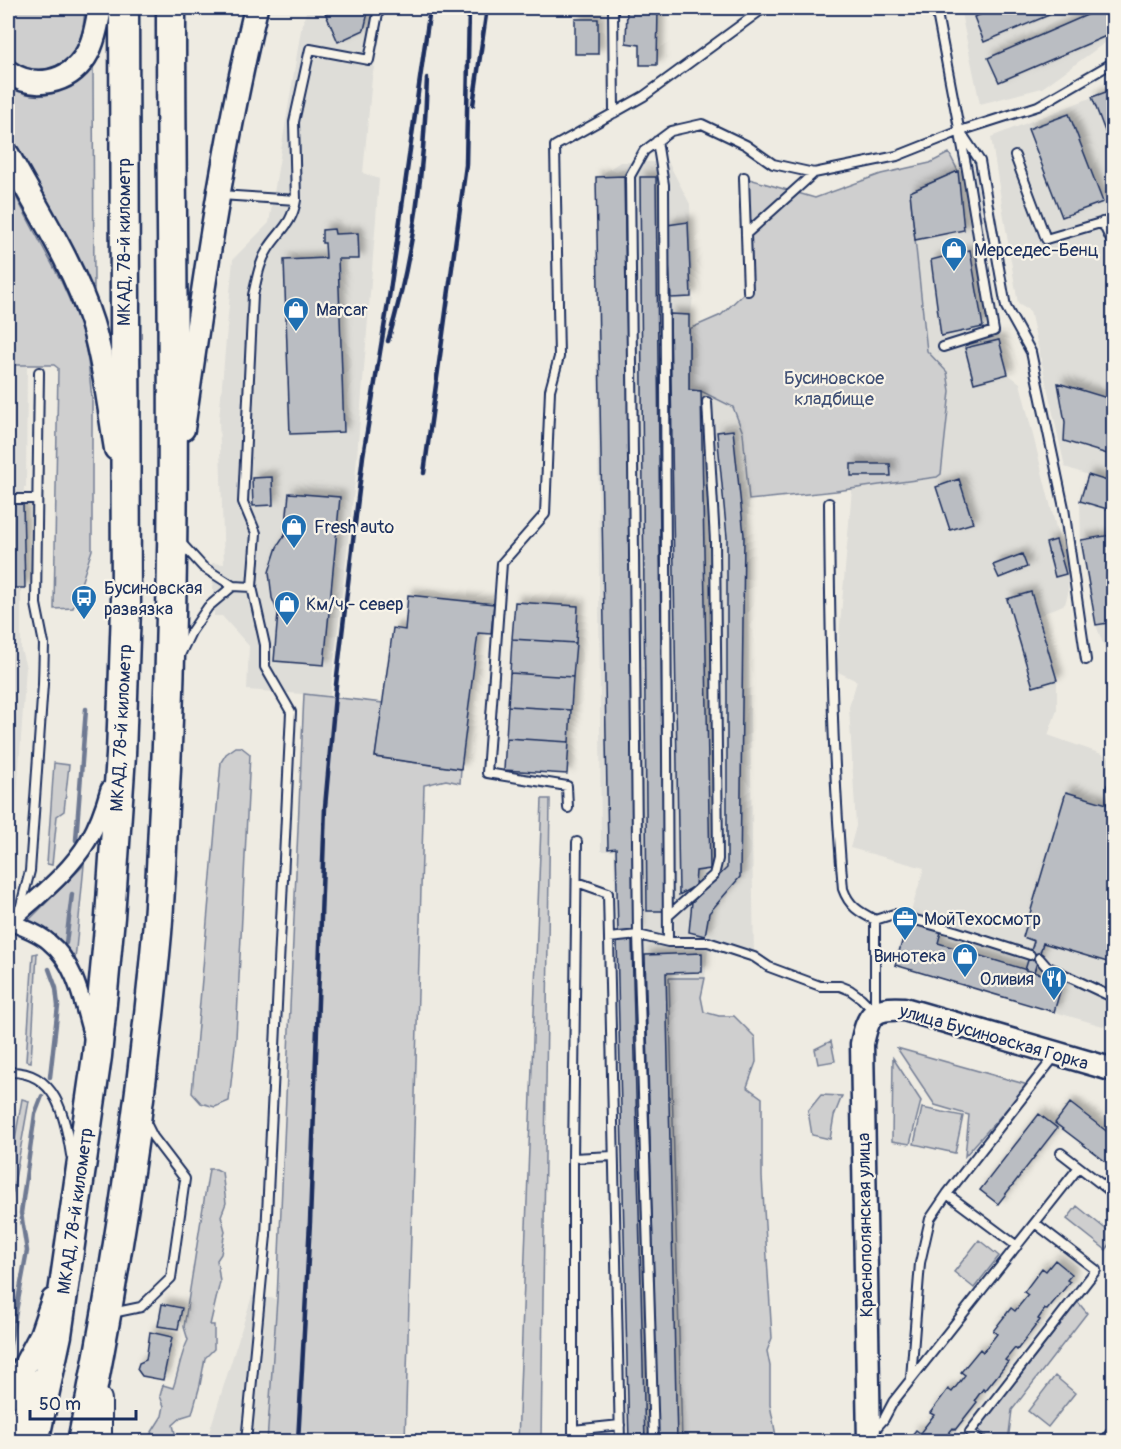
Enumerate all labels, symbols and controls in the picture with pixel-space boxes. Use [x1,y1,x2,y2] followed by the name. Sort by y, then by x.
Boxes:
[113,158,136,326] street label: МКАД, 78-й километр
[939,235,969,273] shop icon: Мерседес-Бенц
[974,239,1099,262] place label: Мерседес-Бенц
[281,295,311,333] shop icon: Marcar
[316,299,368,322] place label: Marcar
[784,367,884,411] park label: Бусиновское кладбище
[279,512,309,550] shop icon: Fresh auto
[314,516,394,539] place label: Fresh auto
[104,577,202,621] place label: Бусиновская развязка
[69,583,99,621] bus stop icon: Бусиновская развязка
[272,589,302,627] shop icon: Км/ч - север
[306,593,404,616] place label: Км/ч - север
[106,644,137,812] street label: МКАД, 78-й километр
[890,904,920,942] office icon: МойТехосмотр
[924,908,1041,931] place label: МойТехосмотр
[950,941,980,979] shop icon: Винотека
[874,945,946,968] place label: Винотека
[1039,964,1069,1002] restaurant icon: Оливия
[980,968,1034,991] place label: Оливия
[896,999,1091,1075] street label: улица Бусиновская Горка
[52,1126,99,1296] street label: МКАД, 78-й километр
[852,1132,879,1318] street label: Краснополянская улица
[30,1383,136,1421] scale bar
[39,1393,81,1416] text: 50 m

